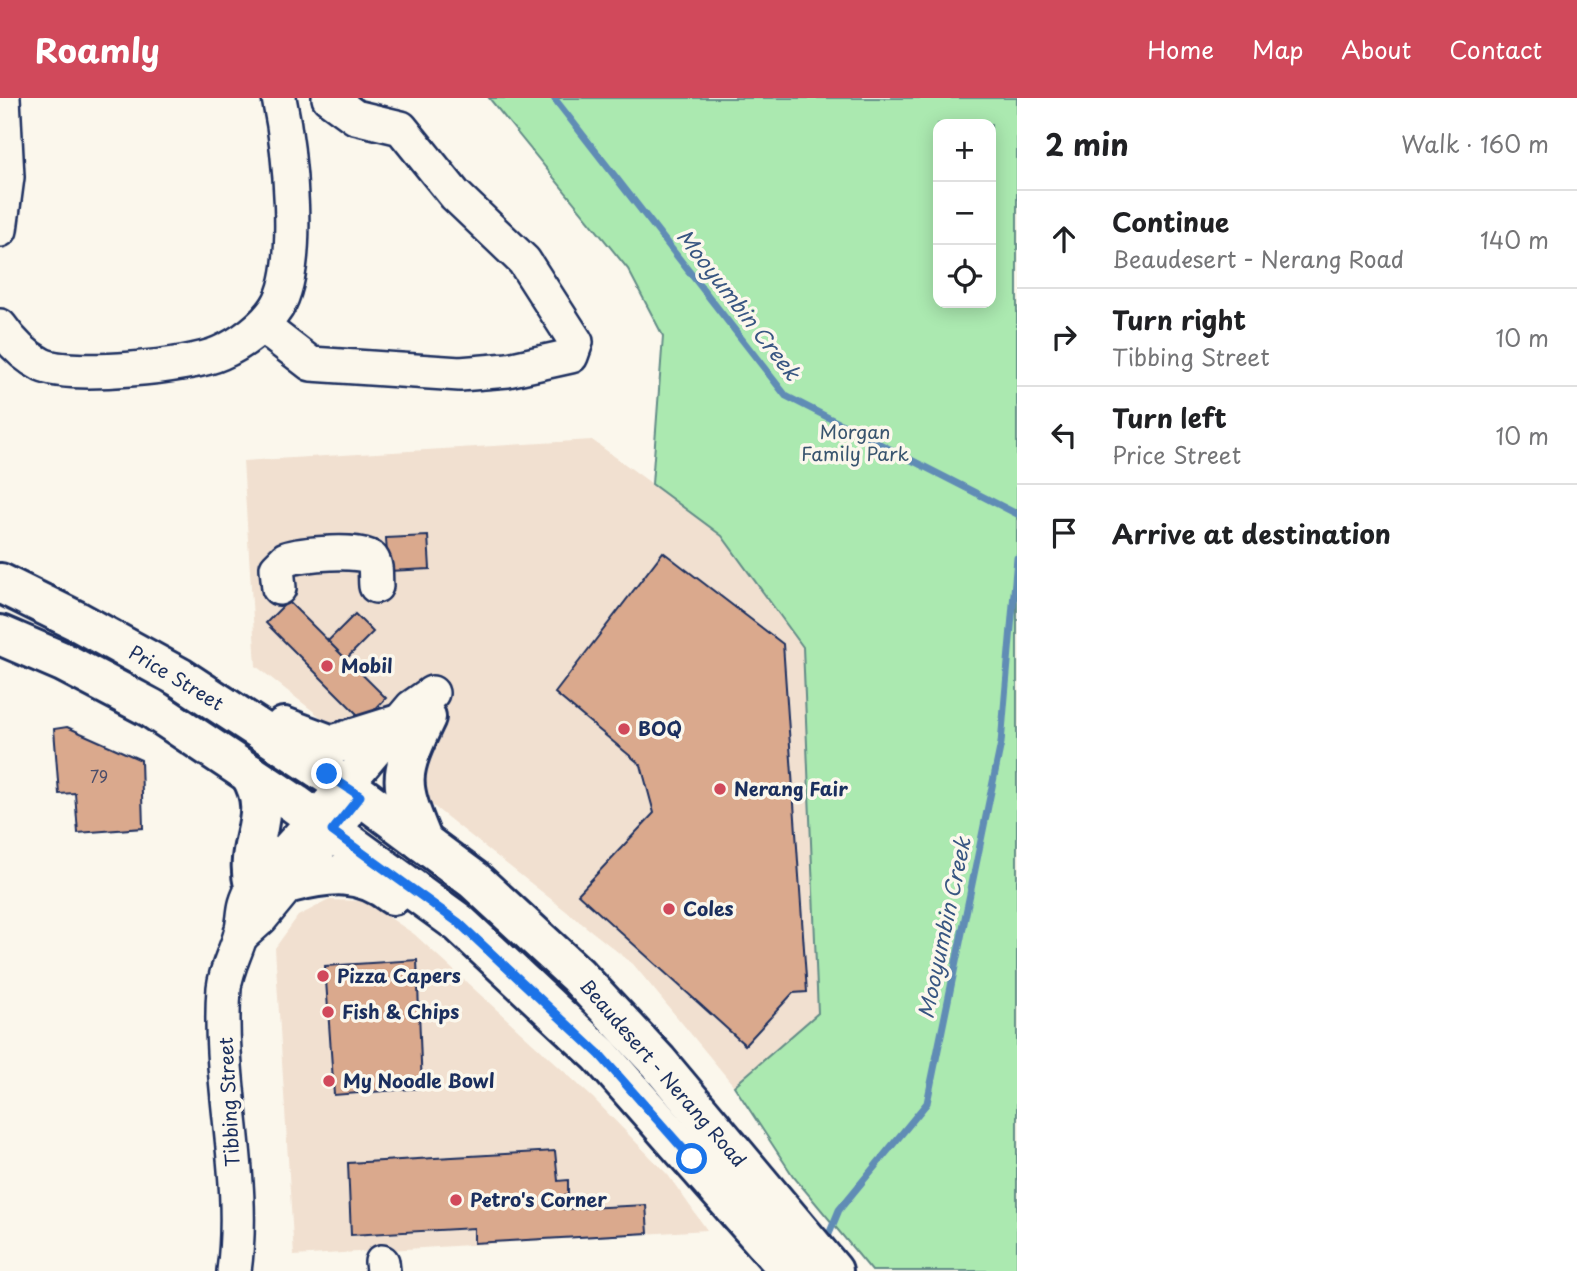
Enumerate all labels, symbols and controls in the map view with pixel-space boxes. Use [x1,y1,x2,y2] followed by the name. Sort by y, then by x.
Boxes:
[35,24,160,74] text: Roamly
[1147,31,1214,67] text: Home
[1252,31,1303,67] text: Map
[1341,31,1411,67] text: About
[1449,31,1542,67] text: Contact
[933,119,996,308] map controls
[933,119,996,182] button: +
[1045,121,1129,166] text: 2 min
[1401,126,1549,161] text: Walk · 160 m
[933,182,996,245] button: −
[1112,202,1229,241] text: Continue
[1045,220,1083,258] icon: ahead
[670,221,810,387] water label: Mooyumbin Creek
[1480,222,1549,257] text: 140 m
[1112,241,1404,276] text: Beaudesert - Nerang Road
[933,245,996,308] button: locate
[1112,300,1246,339] text: Turn right
[1045,318,1083,356] icon: right
[1495,320,1549,355] text: 10 m
[1112,339,1270,374] text: Tibbing Street
[1112,398,1227,437] text: Turn left
[1045,416,1083,454] icon: left
[801,417,909,467] park label: Morgan Family Park
[1495,418,1549,453] text: 10 m
[1112,437,1241,472] text: Price Street
[1045,514,1083,552] icon: arrive
[1112,514,1391,553] text: Arrive at destination
[124,638,230,717] street label: Price Street
[341,651,393,679] place label: Mobil
[319,658,335,674] marker: Mobil
[638,714,682,742] place label: BOQ
[616,721,632,737] marker: BOQ
[311,758,342,789] route end
[90,764,108,788] house number: 79
[734,774,848,802] place label: Nerang Fair
[712,781,728,797] marker: Nerang Fair
[908,833,978,1021] water label: Mooyumbin Creek
[683,894,734,922] place label: Coles
[661,901,677,917] marker: Coles
[337,961,461,989] place label: Pizza Capers
[315,968,331,984] marker: Pizza Capers
[574,972,753,1173] street label: Beaudesert - Nerang Road
[342,997,459,1025] place label: Fish & Chips
[320,1004,336,1020] marker: Fish & Chips
[211,1036,245,1168] street label: Tibbing Street
[343,1066,495,1094] place label: My Noodle Bowl
[321,1073,337,1089] marker: My Noodle Bowl
[676,1143,707,1174] route start
[470,1185,607,1213] place label: Petro's Corner
[448,1192,464,1208] marker: Petro's Corner

